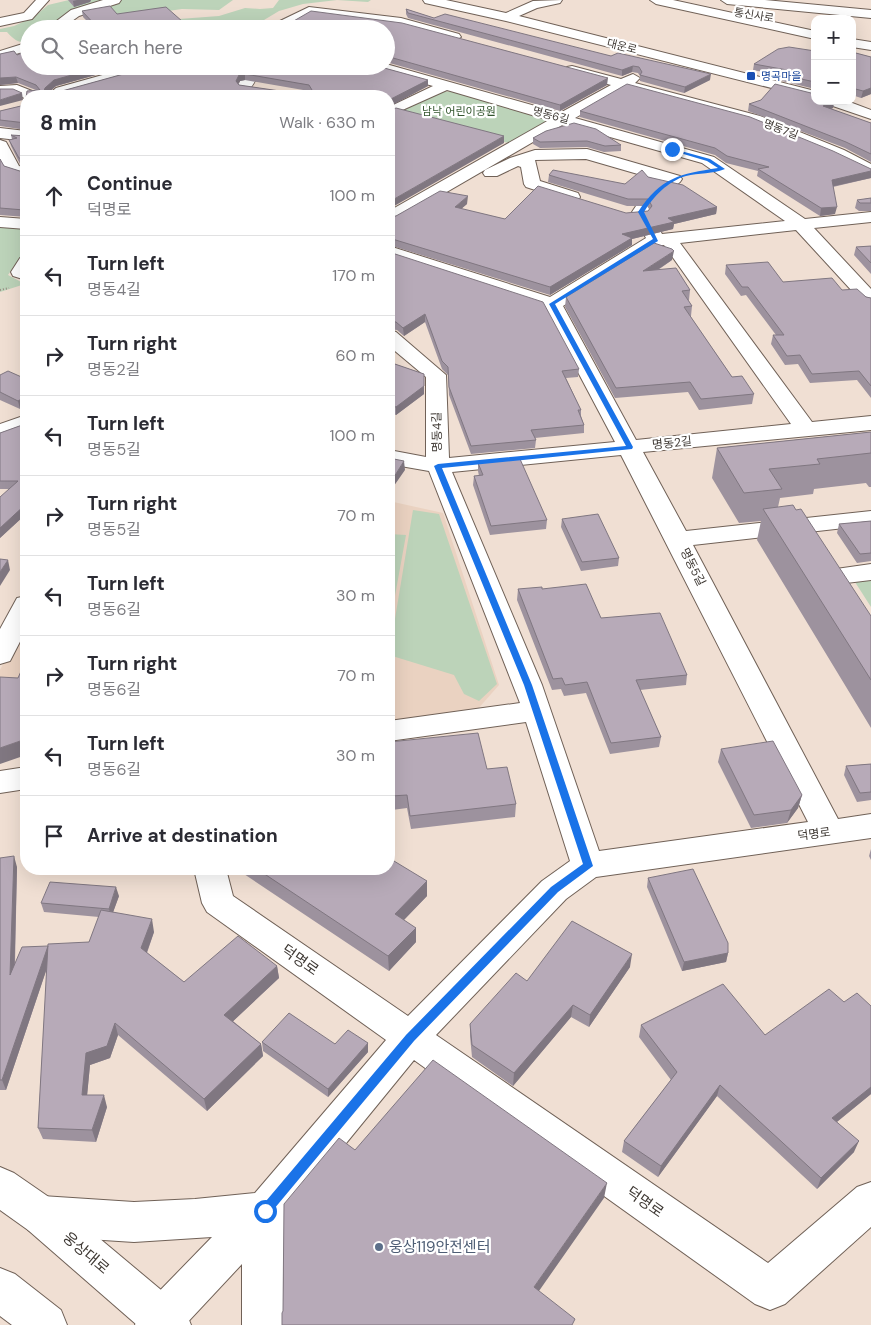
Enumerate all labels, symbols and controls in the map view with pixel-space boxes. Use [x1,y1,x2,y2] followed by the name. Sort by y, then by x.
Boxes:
[733,5,775,25] street label: 통신사로
[811,15,856,105] map controls
[811,15,856,60] button: +
[20,20,395,75] search box
[38,34,66,62] icon: search
[78,35,183,60] text: Search here
[606,36,638,56] street label: 대운로
[811,60,856,105] button: −
[761,69,801,83] place label: 명곡마을
[745,70,757,82] marker: 명곡마을
[531,103,571,127] street label: 명동6길
[422,104,496,118] park label: 남낙 어린이공원
[40,109,97,137] text: 8 min
[279,112,375,133] text: Walk · 630 m
[762,116,800,142] street label: 명동7길
[661,138,684,161] route end
[87,171,173,196] text: Continue
[40,182,68,210] icon: ahead
[330,185,375,206] text: 100 m
[87,199,131,220] text: 덕명로
[87,251,165,276] text: Turn left
[40,262,68,290] icon: left
[332,265,375,286] text: 170 m
[87,279,141,300] text: 명동4길
[87,331,177,356] text: Turn right
[40,342,68,370] icon: right
[335,345,375,366] text: 60 m
[87,359,140,380] text: 명동2길
[87,411,165,436] text: Turn left
[429,412,445,452] street label: 명동4길
[40,422,68,450] icon: left
[330,425,375,446] text: 100 m
[651,433,693,453] street label: 명동2길
[87,439,141,460] text: 명동5길
[87,491,177,516] text: Turn right
[40,502,68,530] icon: right
[337,505,375,526] text: 70 m
[87,519,141,540] text: 명동5길
[677,545,709,589] street label: 명동5길
[87,571,165,596] text: Turn left
[40,582,68,610] icon: left
[336,585,375,606] text: 30 m
[87,599,141,620] text: 명동6길
[87,651,177,676] text: Turn right
[40,662,68,690] icon: right
[337,665,375,686] text: 70 m
[87,679,141,700] text: 명동6길
[87,731,165,756] text: Turn left
[40,742,68,770] icon: left
[336,745,375,766] text: 30 m
[87,759,141,780] text: 명동6길
[40,822,68,850] icon: arrive
[87,823,278,848] text: Arrive at destination
[797,824,831,844] street label: 덕명로
[277,940,323,980] street label: 덕명로
[622,1182,668,1222] street label: 덕명로
[254,1200,277,1223] route start
[58,1228,114,1278] street label: 웅상대로
[389,1237,491,1257] place label: 웅상119안전센터
[373,1241,385,1253] marker: 웅상119안전센터

